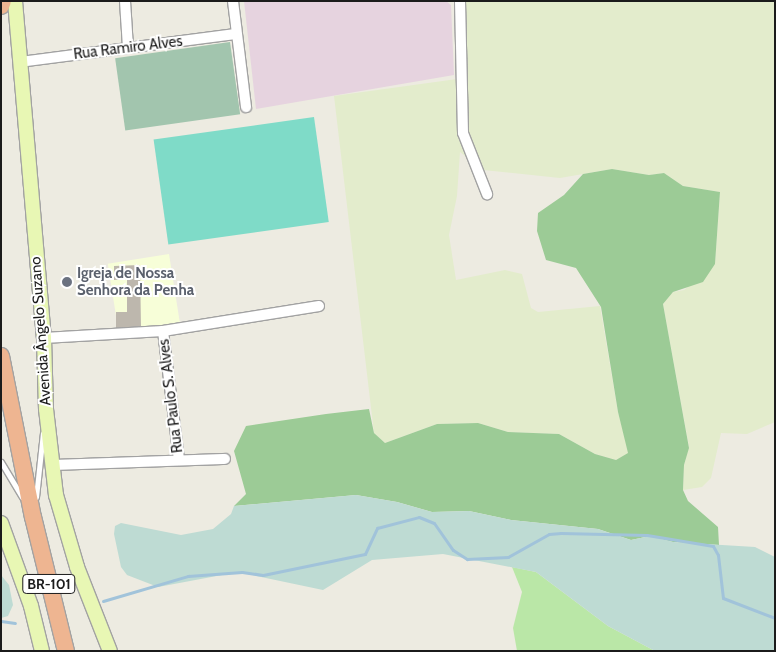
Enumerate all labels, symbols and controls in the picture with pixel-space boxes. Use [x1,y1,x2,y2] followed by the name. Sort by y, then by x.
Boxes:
[72,32,184,64] street label: Rua Ramiro Alves
[27,256,55,406] street label: Avenida Ângelo Suzano
[77,264,194,299] place label: Igreja de Nossa Senhora da Penha
[61,276,73,288] marker: Igreja de Nossa Senhora da Penha
[155,338,187,454] street label: Rua Paulo S. Alves
[22,572,76,596] road number: BR-101

